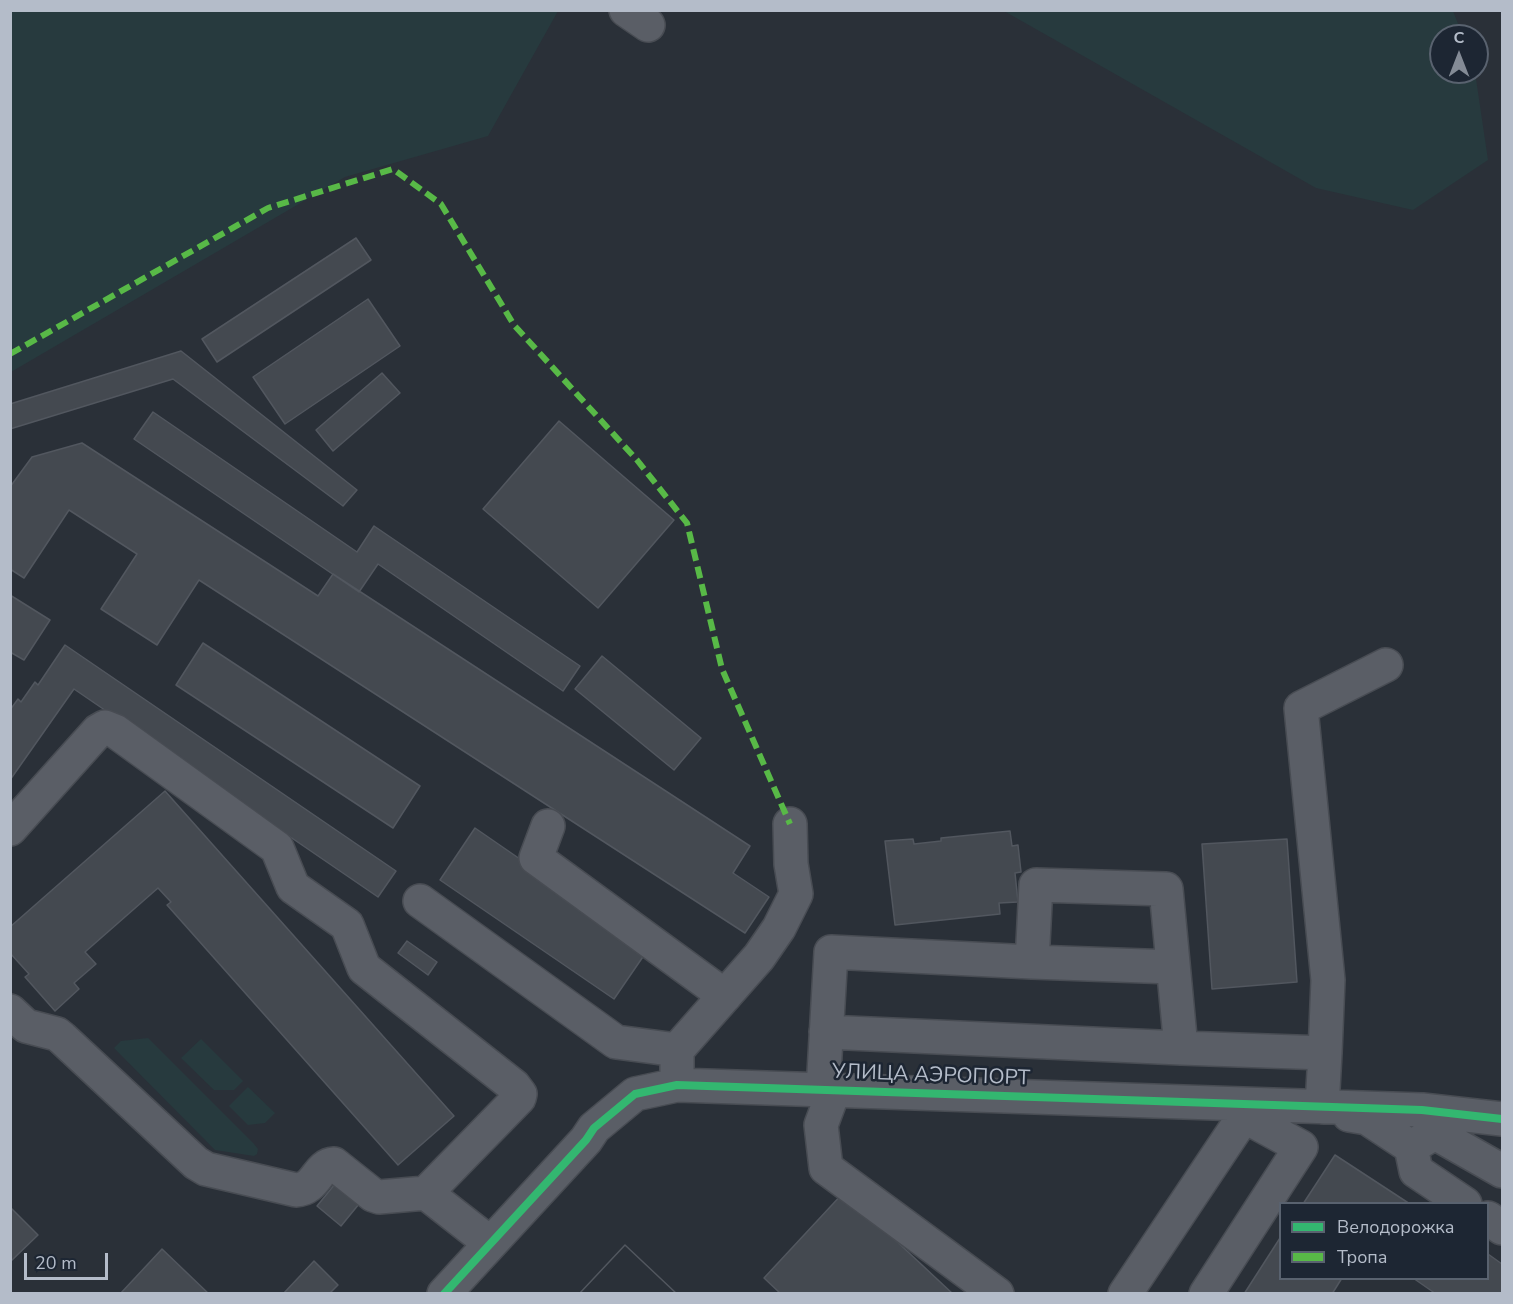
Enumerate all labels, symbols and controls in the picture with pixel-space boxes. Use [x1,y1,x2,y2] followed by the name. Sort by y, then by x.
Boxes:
[1429,24,1489,84] north arrow
[1454,27,1464,49] text: С
[832,1060,1030,1092] street label: УЛИЦА АЭРОПОРТ
[1279,1202,1489,1280] legend
[1337,1215,1454,1239] text: Велодорожка
[27,1241,111,1279] scale bar
[1337,1245,1388,1269] text: Тропа
[35,1251,77,1275] text: 20 m

